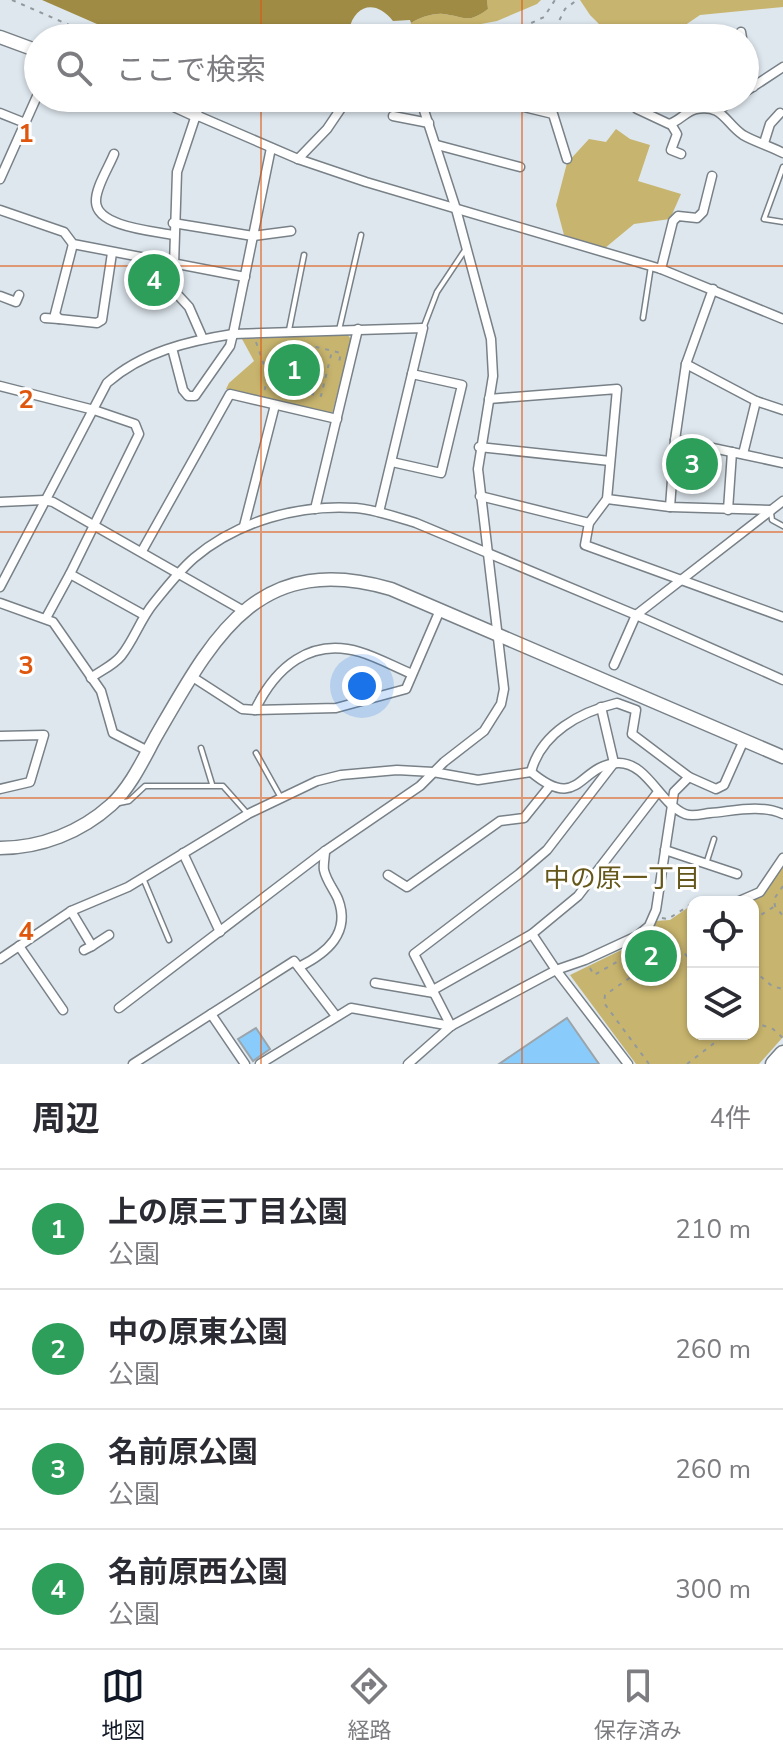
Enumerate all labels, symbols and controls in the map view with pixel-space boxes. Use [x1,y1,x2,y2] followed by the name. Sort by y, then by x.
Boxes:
[24,24,759,112] search box
[52,46,96,90] icon: search
[116,50,266,91] text: ここで検索
[18,116,34,151] text: 1
[128,250,180,310] pin: 4
[268,340,320,400] pin: 1
[18,382,34,417] text: 2
[666,434,718,494] pin: 3
[18,648,34,683] text: 3
[342,666,382,706] your location
[544,861,700,896] district label: 中の原一丁目
[687,896,759,1040] map controls
[687,896,759,968] button: locate
[18,914,34,949] text: 4
[625,926,677,986] pin: 2
[687,968,759,1040] button: layers
[32,1096,100,1142] text: 周辺
[709,1101,751,1136] text: 4件
[108,1192,348,1233] text: 上の原三丁目公園
[50,1212,66,1247] text: 1
[675,1212,751,1247] text: 210 m
[108,1237,160,1272] text: 公園
[108,1312,288,1353] text: 中の原東公園
[50,1332,66,1367] text: 2
[675,1332,751,1367] text: 260 m
[108,1357,160,1392] text: 公園
[108,1432,258,1473] text: 名前原公園
[50,1452,66,1487] text: 3
[675,1452,751,1487] text: 260 m
[108,1477,160,1512] text: 公園
[108,1552,288,1593] text: 名前原西公園
[50,1572,66,1607] text: 4
[675,1572,751,1607] text: 300 m
[108,1597,160,1632] text: 公園
[101,1664,145,1746] tab: 地図
[347,1664,392,1746] tab: 経路
[594,1664,682,1746] tab: 保存済み

